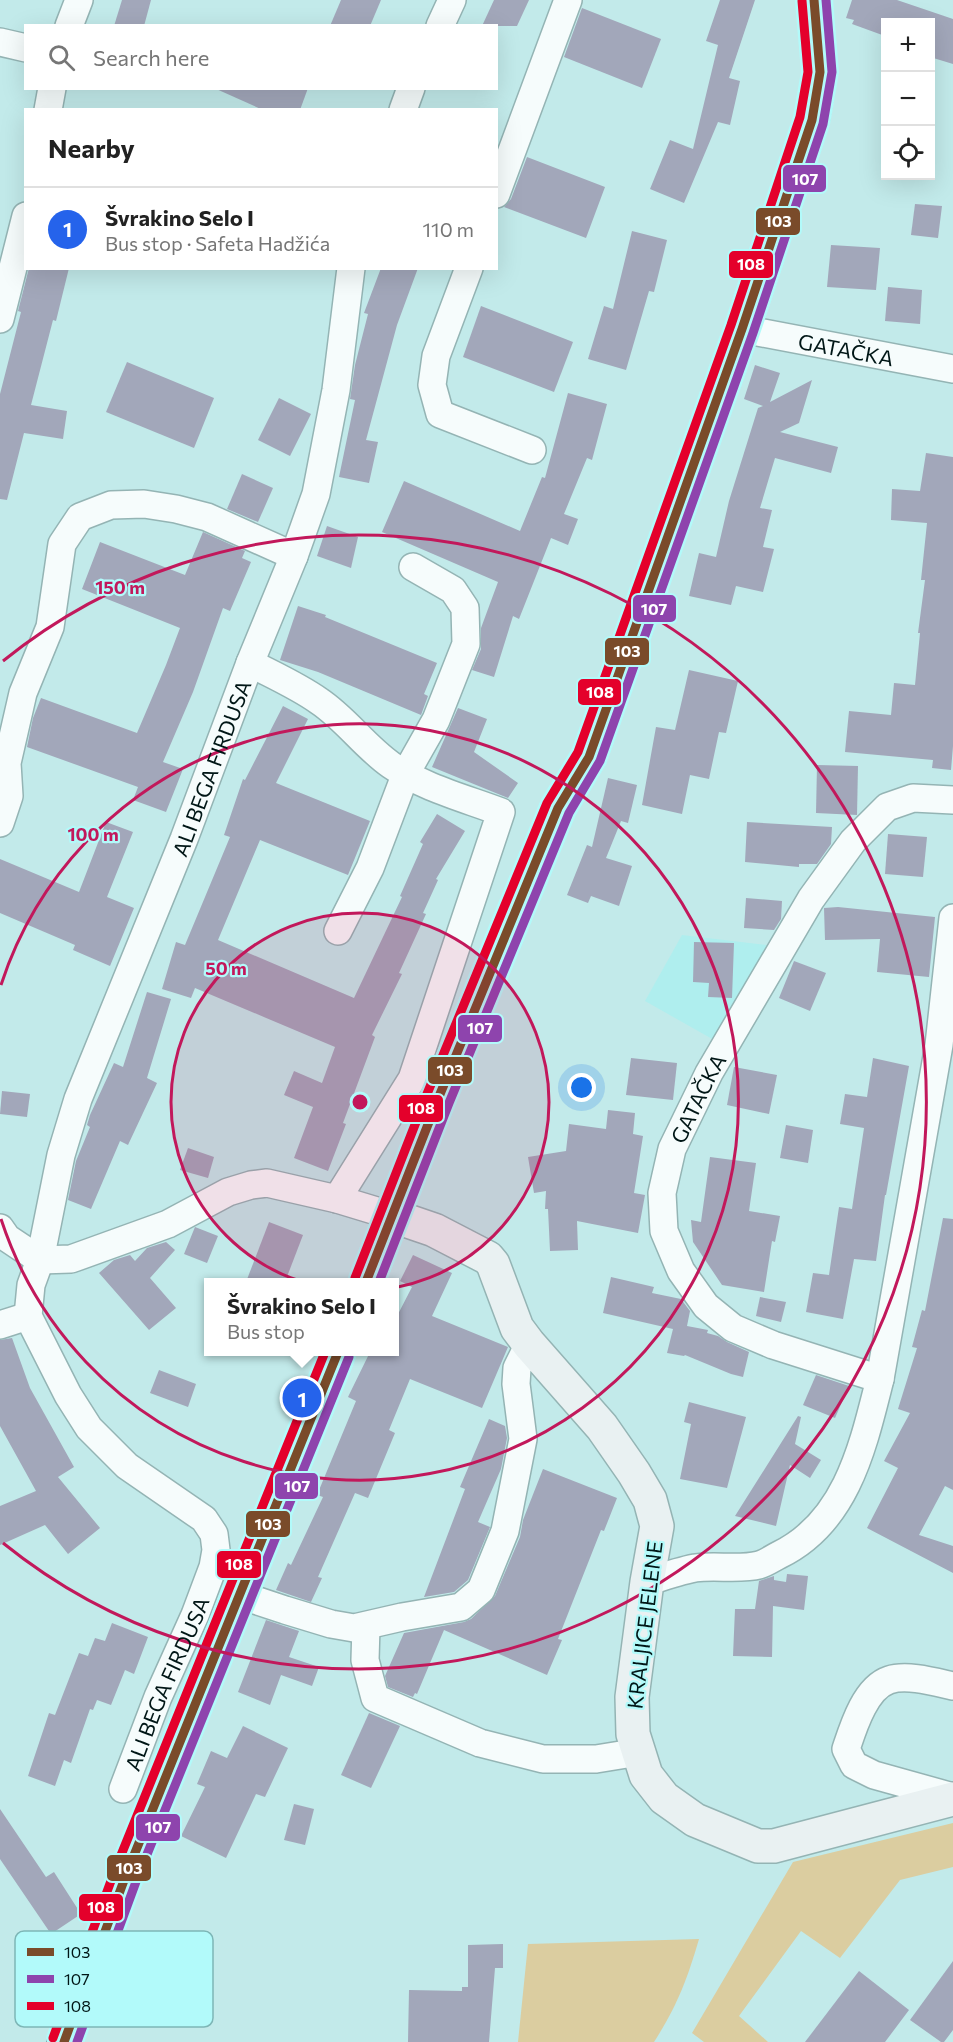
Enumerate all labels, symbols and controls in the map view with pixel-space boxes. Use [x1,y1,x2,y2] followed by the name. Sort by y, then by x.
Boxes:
[881,18,935,180] map controls
[881,18,935,72] button: +
[24,24,498,90] search box
[45,41,78,74] icon: search
[93,44,209,71] text: Search here
[881,72,935,126] button: −
[881,126,935,180] button: locate
[48,132,135,163] text: Nearby
[782,164,827,193] line badge: 107
[792,169,818,188] text: 107
[105,204,254,231] text: Švrakino Selo I
[755,207,801,236] line badge: 103
[764,211,792,230] text: 103
[63,217,72,241] text: 1
[423,217,474,241] text: 110 m
[105,231,330,255] text: Bus stop · Safeta Hadžića
[728,250,774,279] line badge: 108
[737,254,765,273] text: 108
[796,327,896,370] street label: GATAČKA
[95,576,145,598] text: 150 m
[632,594,677,623] line badge: 107
[641,599,667,618] text: 107
[604,637,650,666] line badge: 103
[613,641,641,660] text: 103
[166,676,255,860] street label: ALI BEGA FIRDUSA
[577,678,622,706] line badge: 108
[586,682,614,701] text: 108
[67,823,119,845] text: 100 m
[205,957,247,979] text: 50 m
[457,1014,503,1043] line badge: 107
[467,1018,493,1037] text: 107
[664,1049,730,1147] street label: GATAČKA
[427,1056,473,1085] line badge: 103
[436,1060,464,1079] text: 103
[567,1073,596,1102] your location
[350,1092,370,1112] centre of rings
[398,1094,444,1123] line badge: 108
[407,1098,435,1117] text: 108
[204,1278,399,1356] popup
[227,1292,376,1319] text: Švrakino Selo I
[227,1319,305,1343] text: Bus stop
[282,1376,322,1420] pin: 1
[274,1472,319,1500] line badge: 107
[284,1476,310,1495] text: 107
[245,1510,291,1538] line badge: 103
[254,1514,282,1533] text: 103
[621,1540,667,1710] street label: KRALJICE JELENE
[216,1550,262,1579] line badge: 108
[225,1554,253,1573] text: 108
[119,1593,213,1774] street label: ALI BEGA FIRDUSA
[135,1813,181,1842] line badge: 107
[145,1817,171,1836] text: 107
[106,1854,152,1882] line badge: 103
[115,1858,143,1877] text: 103
[78,1893,124,1922] line badge: 108
[87,1897,115,1916] text: 108
[15,1931,213,2027] legend
[64,1942,90,1961] text: 103
[64,1969,90,1988] text: 107
[64,1996,91,2015] text: 108

